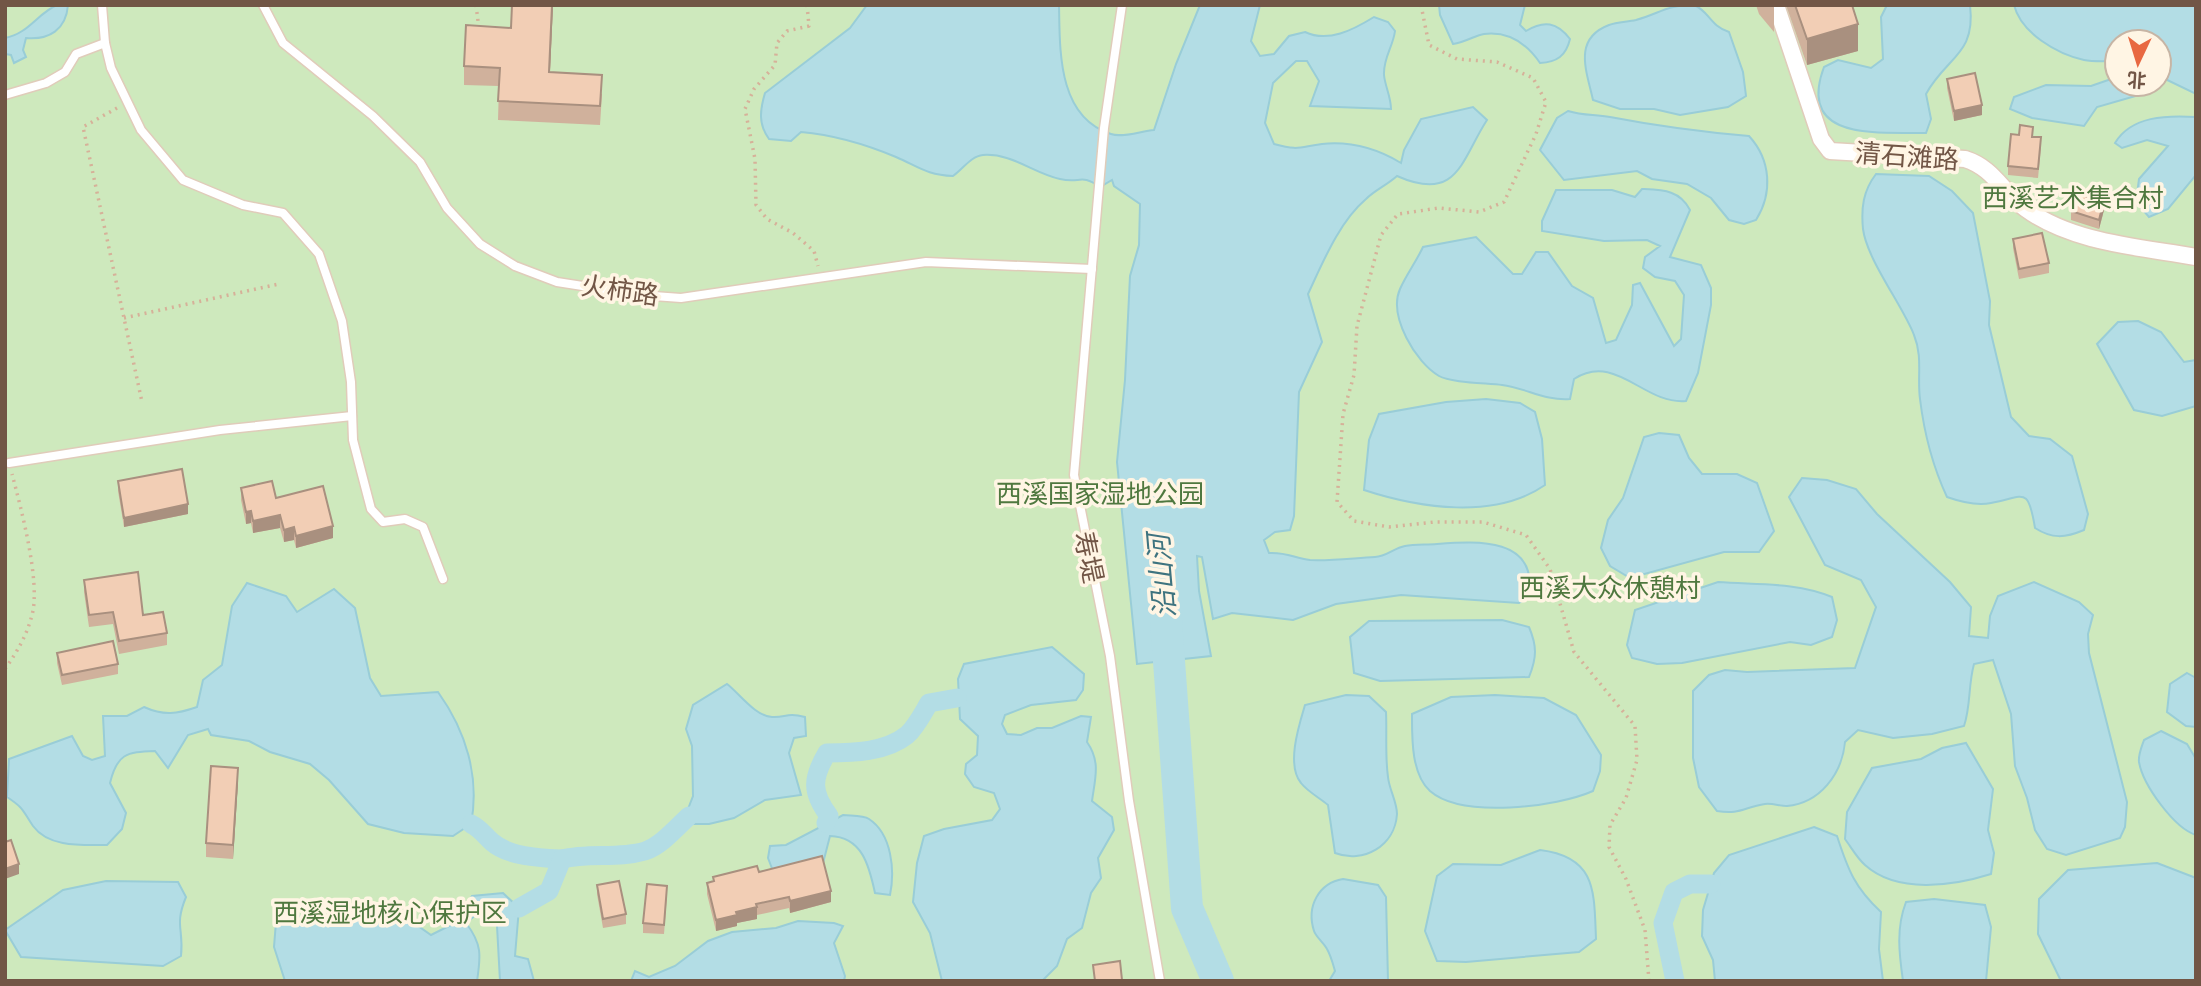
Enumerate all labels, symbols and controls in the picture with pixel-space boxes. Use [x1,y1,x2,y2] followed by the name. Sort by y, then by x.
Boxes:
[2103,28,2173,98] north arrow
[2126,65,2147,96] text: 北
[1854,133,1960,179] street label: 清石滩路
[1982,178,2164,217] park label: 西溪艺术集合村
[579,265,661,315] street label: 火柿路
[996,474,1204,513] park label: 西溪国家湿地公园
[1135,527,1186,620] water label: 沿山河
[1065,528,1113,586] street label: 寿堤
[1519,568,1701,607] park label: 西溪大众休憩村
[273,893,507,932] park label: 西溪湿地核心保护区

